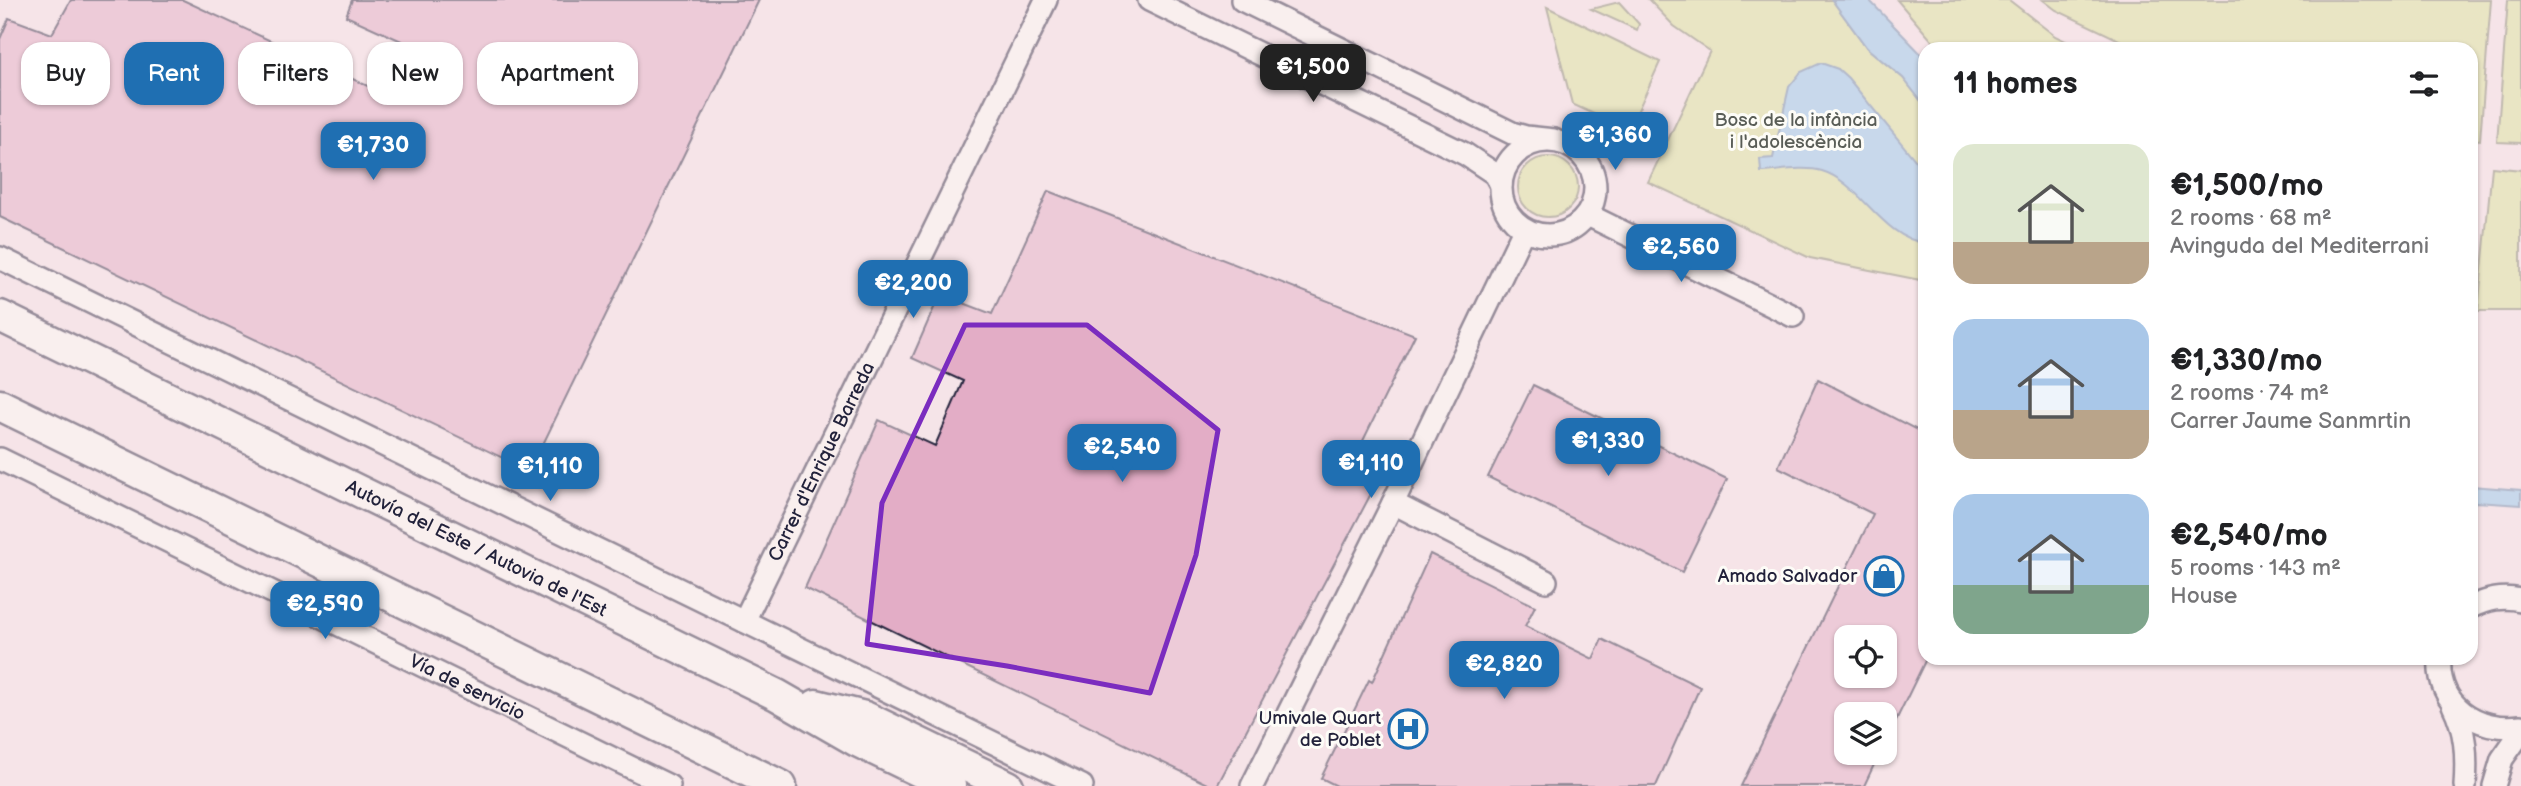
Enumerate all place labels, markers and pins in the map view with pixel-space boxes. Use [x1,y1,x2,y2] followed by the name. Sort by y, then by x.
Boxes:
[1256,44,1370,104] pin: €1,500
[1558,113,1672,172] pin: €1,360
[316,122,430,182] pin: €1,730
[1624,224,1738,284] pin: €2,560
[856,260,970,320] pin: €2,200
[1551,419,1665,478] pin: €1,330
[1065,424,1179,484] pin: €2,540
[1314,440,1428,500] pin: €1,110
[493,444,607,503] pin: €1,110
[1863,555,1905,597] shop icon: Amado Salvador
[1718,565,1858,588] place label: Amado Salvador
[268,582,382,641] pin: €2,590
[1447,642,1561,701] pin: €2,820
[1258,707,1381,752] place label: Umivale Quart de Poblet
[1387,708,1429,750] hospital icon: Umivale Quart de Poblet

